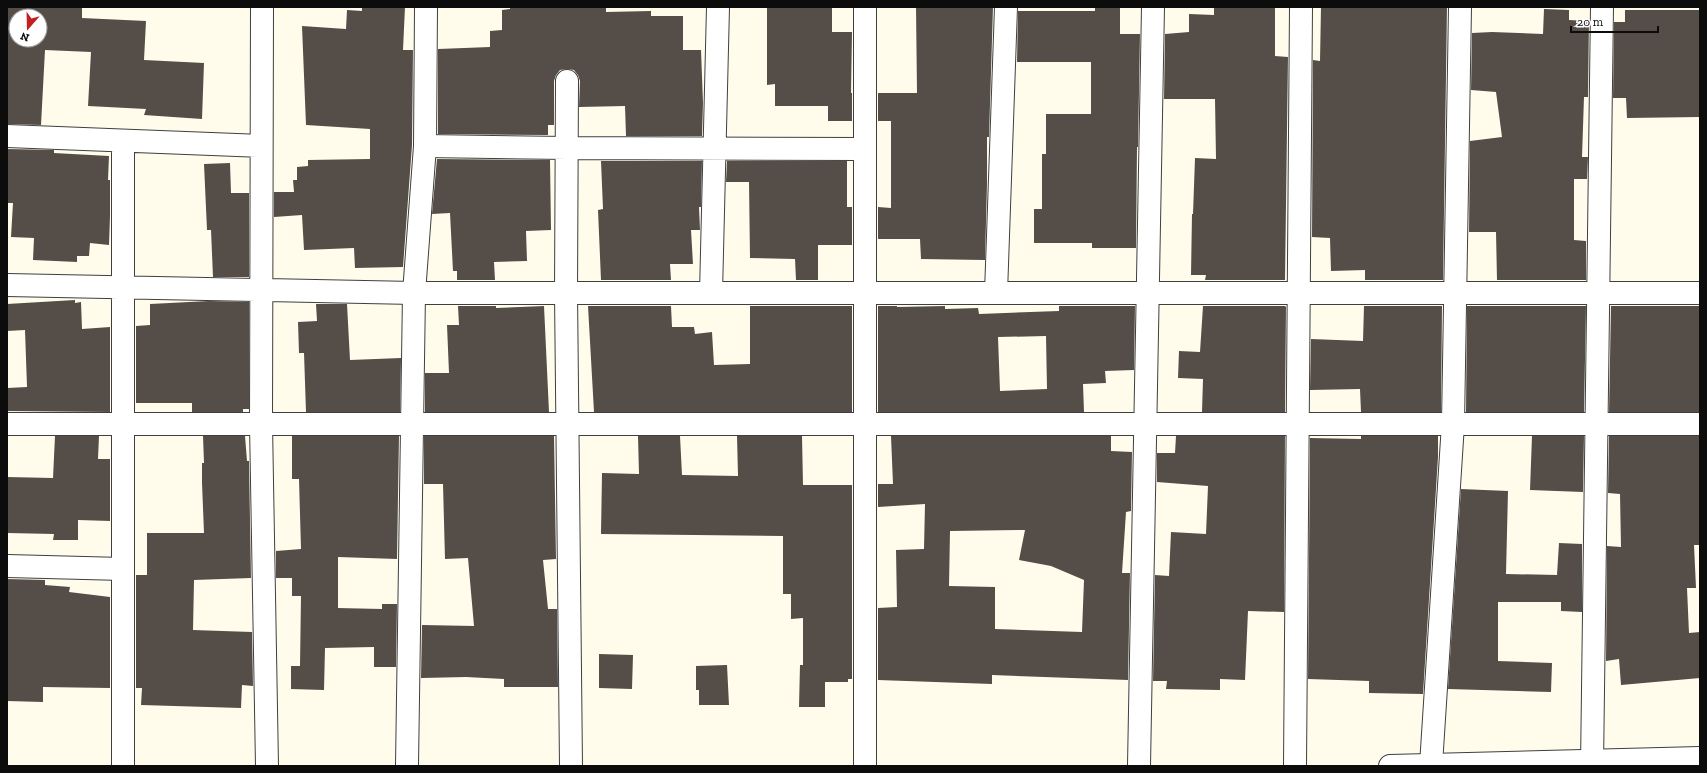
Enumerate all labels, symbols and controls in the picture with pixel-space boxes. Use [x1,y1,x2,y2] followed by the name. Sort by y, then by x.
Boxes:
[8,8,48,48] north arrow
[1571,8,1658,34] scale bar
[1577,15,1604,29] text: 20 m
[18,29,31,44] text: N

